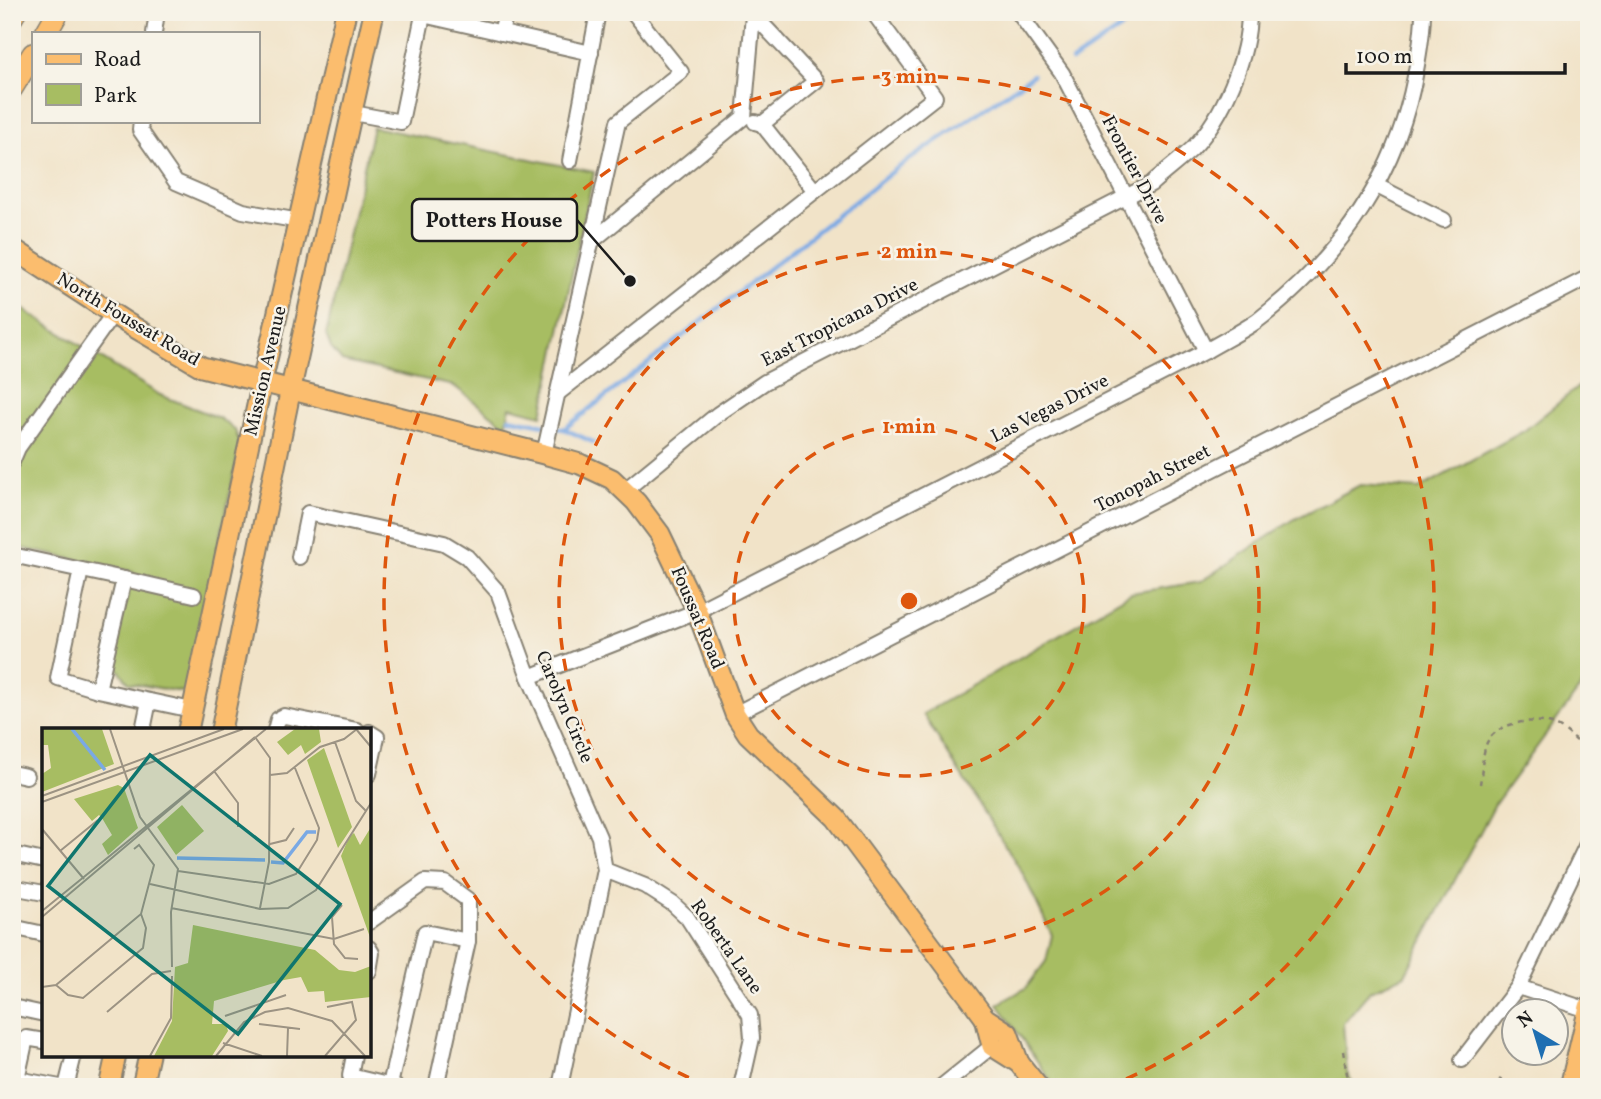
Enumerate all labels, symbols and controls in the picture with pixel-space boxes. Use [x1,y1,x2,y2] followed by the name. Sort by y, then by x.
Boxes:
[32,32,259,122] legend
[1346,32,1564,76] scale bar
[1356,43,1413,72] text: 100 m
[94,46,141,75] text: Road
[881,63,937,92] text: 3 min
[94,82,137,111] text: Park
[1095,111,1173,229] street label: Frontier Drive
[412,199,577,241] callout: Potters House
[426,207,562,236] text: Potters House
[881,238,937,267] text: 2 min
[51,267,205,373] street label: North Foussat Road
[757,272,923,374] street label: East Tropicana Drive
[238,303,294,439] street label: Mission Avenue
[987,368,1113,450] street label: Las Vegas Drive
[882,413,936,442] text: 1 min
[1091,439,1216,519] street label: Tonopah Street
[664,563,730,673] street label: Foussat Road
[897,589,921,613] centre of rings
[529,647,599,767] street label: Carolyn Circle
[42,728,371,1057] inset map
[684,894,768,1000] street label: Roberta Lane
[1500,998,1570,1068] north arrow
[1512,1006,1539,1035] text: N

